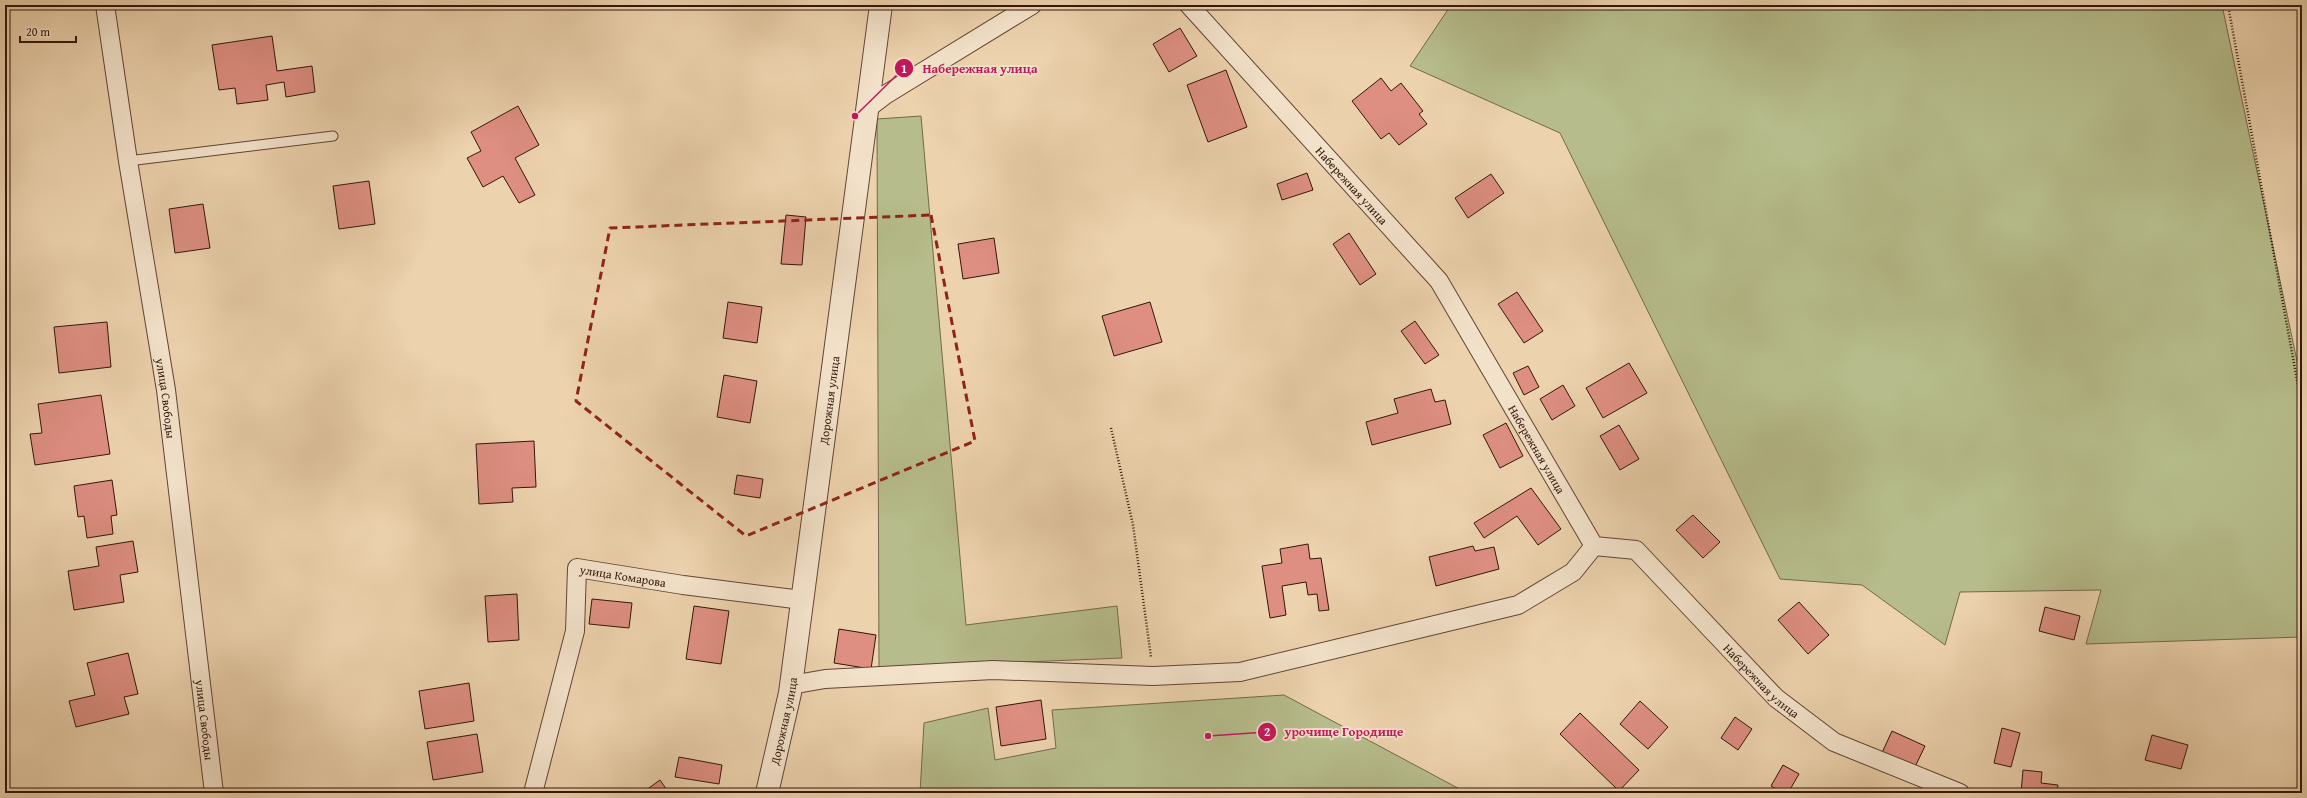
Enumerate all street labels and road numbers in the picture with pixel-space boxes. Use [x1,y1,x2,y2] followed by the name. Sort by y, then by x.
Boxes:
[1312,142,1392,228] street label: Набережная улица
[814,355,843,446] street label: Дорожная улица
[152,356,180,440] street label: улица Свободы
[1505,401,1570,497] street label: Набережная улица
[578,560,668,591] street label: улица Комарова
[1720,640,1804,722] street label: Набережная улица
[765,676,801,767] street label: Дорожная улица
[192,678,219,762] street label: улица Свободы

